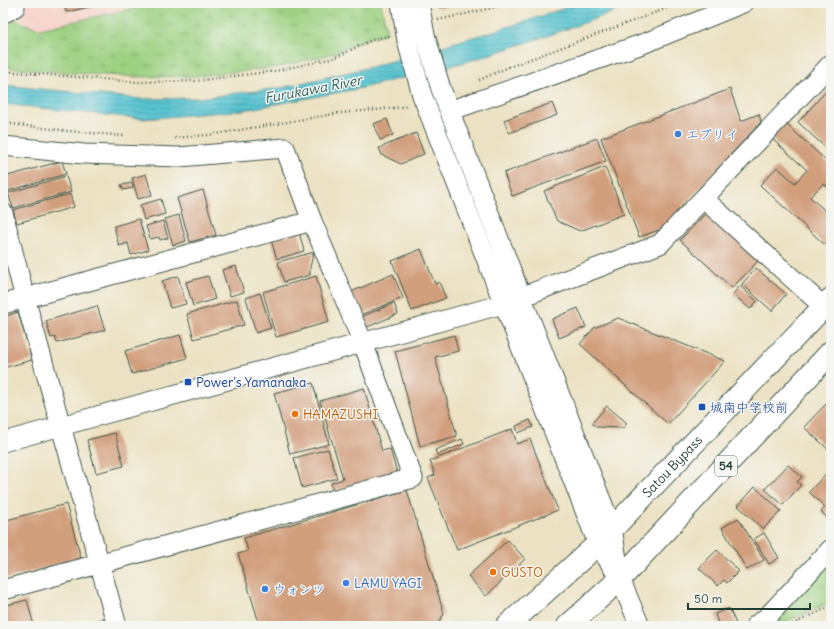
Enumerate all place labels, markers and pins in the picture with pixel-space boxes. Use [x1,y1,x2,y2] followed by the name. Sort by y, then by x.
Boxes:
[686,126,738,143] place label: エブリイ
[673,129,683,139] marker: エブリイ
[196,374,306,391] place label: Power's Yamanaka
[183,377,193,387] marker: Power's Yamanaka
[710,399,788,416] place label: 城南中学校前
[697,402,707,412] marker: 城南中学校前
[303,406,378,423] place label: HAMAZUSHI
[290,409,300,419] marker: HAMAZUSHI
[501,564,543,581] place label: GUSTO
[488,567,498,577] marker: GUSTO
[354,575,422,592] place label: LAMU YAGI
[341,578,351,588] marker: LAMU YAGI
[273,581,325,598] place label: ウォンツ
[260,584,270,594] marker: ウォンツ

